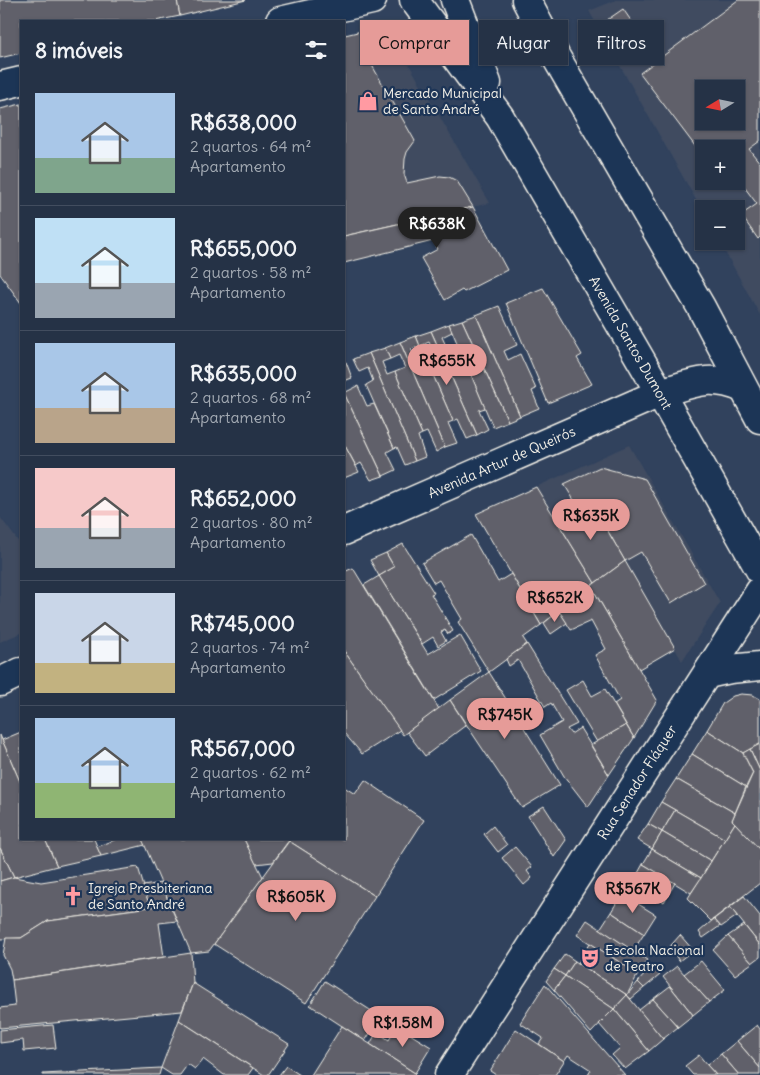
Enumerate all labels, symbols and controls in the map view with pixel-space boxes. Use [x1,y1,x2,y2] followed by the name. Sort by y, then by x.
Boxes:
[360,20,469,65] chip: Comprar
[479,20,568,65] chip: Alugar
[578,20,664,65] chip: Filtros
[302,36,330,64] icon: filters
[35,37,123,64] text: 8 imóveis
[695,80,745,130] north arrow
[695,80,745,250] map controls
[383,84,502,118] place label: Mercado Municipal de Santo André
[357,90,379,112] shop icon: Mercado Municipal de Santo André
[190,109,297,136] text: R$638,000
[75,113,135,173] icon: home
[190,136,312,156] text: 2 quartos · 64 m²
[695,140,745,190] button: +
[190,156,286,176] text: Apartamento
[695,200,745,250] button: −
[396,206,478,249] pin: R$638K
[409,213,465,233] text: R$638K
[190,235,297,262] text: R$655,000
[75,238,135,298] icon: home
[190,262,311,282] text: 2 quartos · 58 m²
[585,273,677,413] street label: Avenida Santos Dumont
[190,282,286,302] text: Apartamento
[406,344,488,386] pin: R$655K
[419,350,475,370] text: R$655K
[190,360,297,387] text: R$635,000
[75,363,135,423] icon: home
[190,387,311,407] text: 2 quartos · 68 m²
[190,407,286,427] text: Apartamento
[425,422,578,502] street label: Avenida Artur de Queirós
[190,485,297,512] text: R$652,000
[75,488,135,548] icon: home
[550,498,632,541] pin: R$635K
[563,505,619,525] text: R$635K
[190,512,313,532] text: 2 quartos · 80 m²
[190,532,286,552] text: Apartamento
[514,580,596,623] pin: R$652K
[527,587,583,607] text: R$652K
[190,610,295,637] text: R$745,000
[75,613,135,673] icon: home
[190,637,310,657] text: 2 quartos · 74 m²
[190,657,286,677] text: Apartamento
[464,698,546,740] pin: R$745K
[478,704,532,724] text: R$745K
[594,721,681,843] street label: Rua Senador Fláquer
[190,735,295,762] text: R$567,000
[75,738,135,798] icon: home
[190,762,311,782] text: 2 quartos · 62 m²
[190,782,286,802] text: Apartamento
[592,872,674,914] pin: R$567K
[605,878,661,898] text: R$567K
[88,879,212,913] place label: Igreja Presbiteriana de Santo André
[255,880,337,922] pin: R$605K
[62,885,84,907] church icon: Igreja Presbiteriana de Santo André
[267,886,325,906] text: R$605K
[605,941,704,975] place label: Escola Nacional de Teatro
[579,947,601,969] theatre icon: Escola Nacional de Teatro
[357,1006,449,1048] pin: R$1.58M
[373,1012,433,1032] text: R$1.58M

